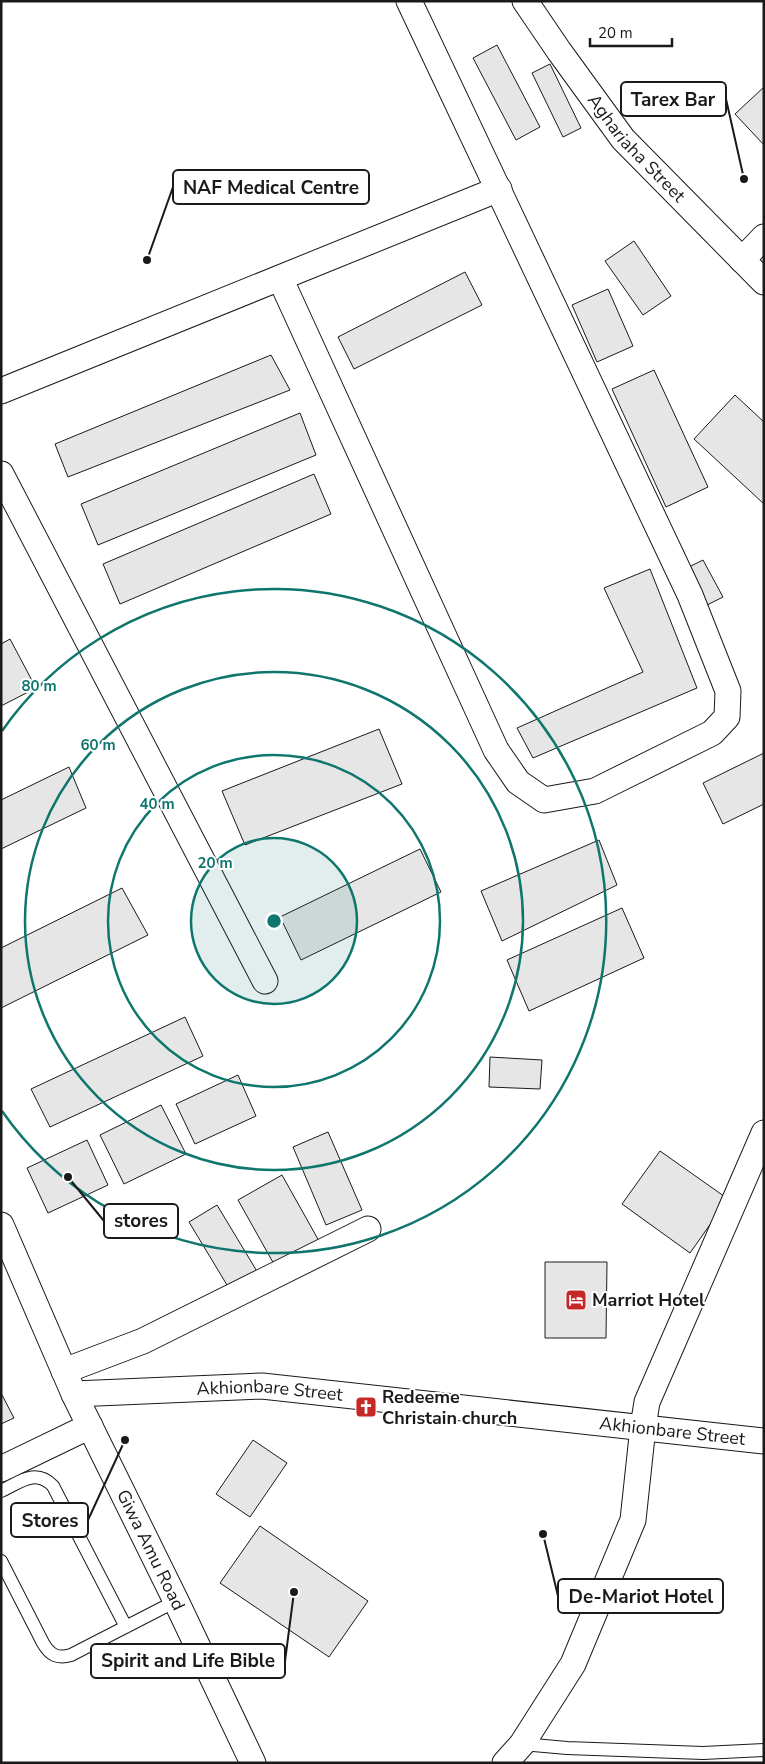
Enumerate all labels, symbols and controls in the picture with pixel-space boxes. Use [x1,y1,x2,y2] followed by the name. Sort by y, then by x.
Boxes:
[590,15,672,47] scale bar
[598,23,633,43] text: 20 m
[621,82,726,116] callout: Tarex Bar
[631,87,716,113] text: Tarex Bar
[582,89,691,208] street label: Aghariaha Street
[173,170,369,204] callout: NAF Medical Centre
[183,175,359,201] text: NAF Medical Centre
[21,676,57,696] text: 80 m
[80,735,116,755] text: 60 m
[139,794,175,814] text: 40 m
[197,853,233,873] text: 20 m
[265,912,283,930] centre of rings
[104,1204,178,1238] callout: stores
[114,1208,168,1234] text: stores
[564,1288,588,1312] hotel icon: Marriot Hotel
[592,1288,705,1312] place label: Marriot Hotel
[196,1374,345,1407] street label: Akhionbare Street
[382,1385,517,1430] place label: Redeeme Christain church
[354,1395,378,1419] church icon: Redeeme Christain church
[598,1411,747,1451] street label: Akhionbare Street
[111,1486,191,1614] street label: Giwa Amu Road
[11,1503,88,1537] callout: Stores
[22,1508,78,1534] text: Stores
[558,1579,723,1613] callout: De-Mariot Hotel
[569,1584,713,1610] text: De-Mariot Hotel
[91,1644,285,1678] callout: Spirit and Life Bible
[101,1648,275,1674] text: Spirit and Life Bible

